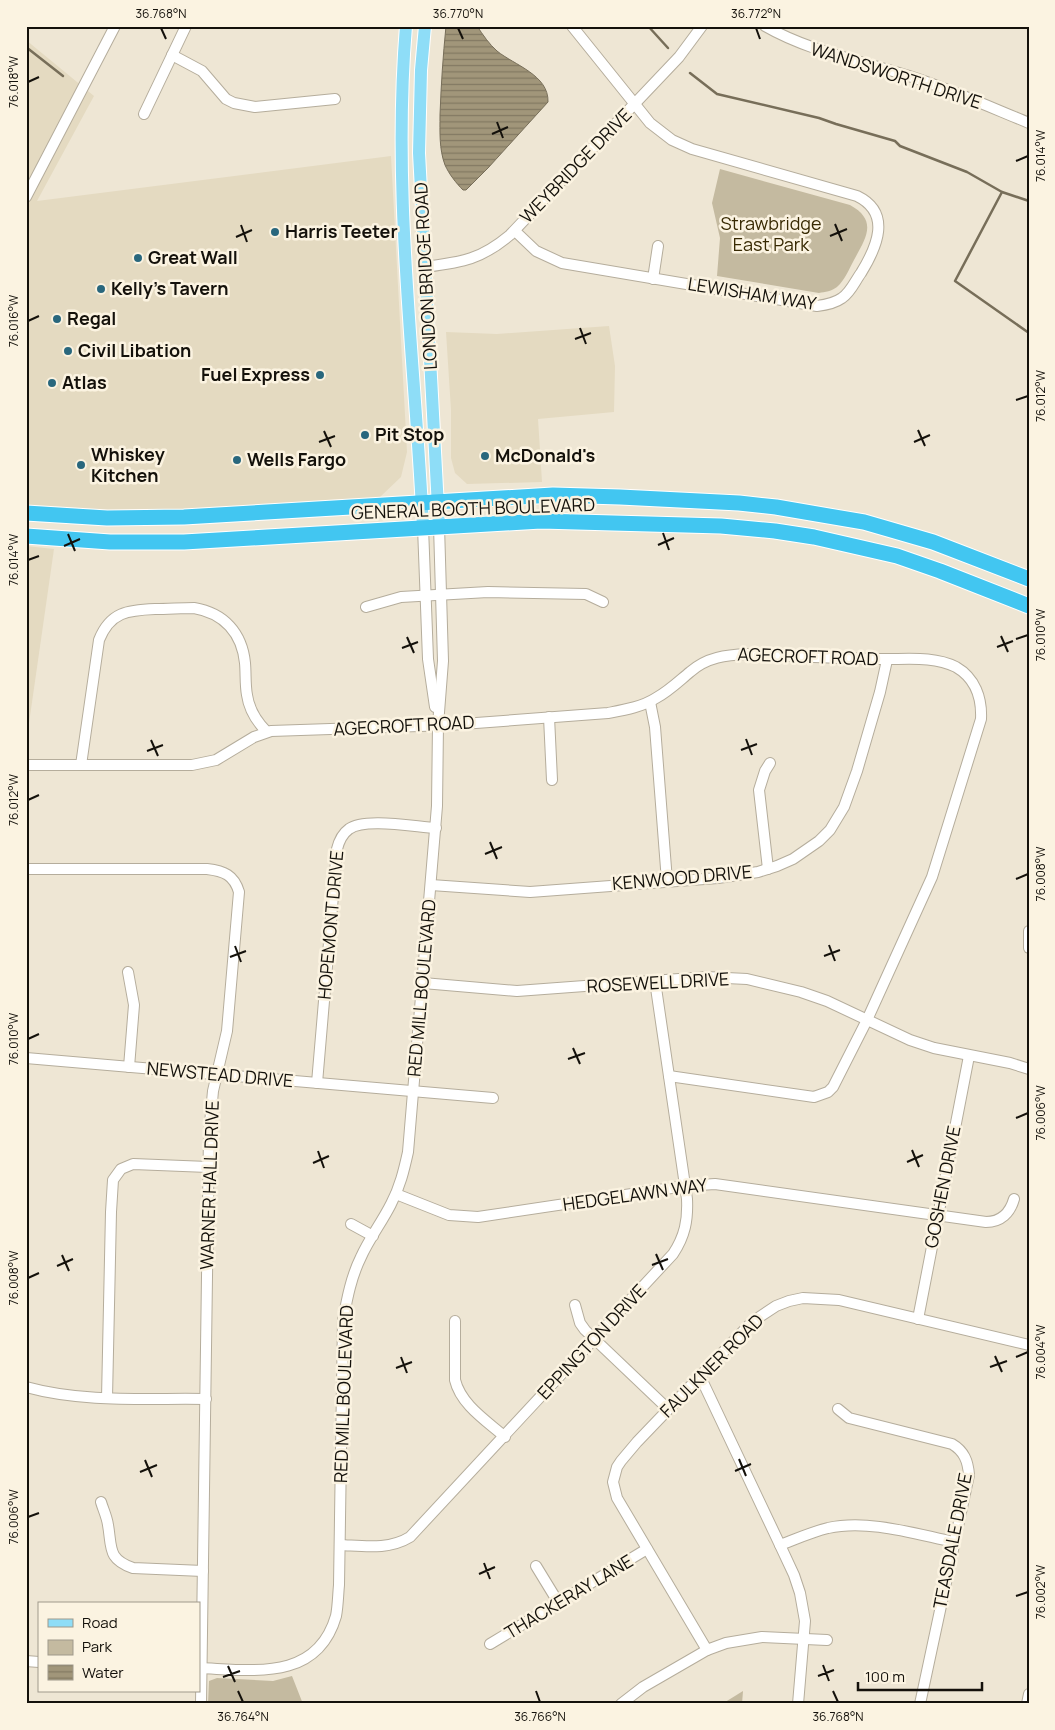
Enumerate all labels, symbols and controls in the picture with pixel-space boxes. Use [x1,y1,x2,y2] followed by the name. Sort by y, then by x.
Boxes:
[135,5,187,22] text: 36.768°N
[433,5,483,22] text: 36.770°N
[731,5,781,22] text: 36.772°N
[808,36,985,114] street label: WANDSWORTH DRIVE
[5,55,22,108] text: 76.018°W
[514,103,636,228] street label: WEYBRIDGE DRIVE
[1032,129,1049,182] text: 76.014°W
[408,182,442,371] street label: LONDON BRIDGE ROAD
[720,211,822,256] park label: Strawbridge East Park
[285,219,398,243] place label: Harris Teeter
[269,226,281,238] marker: Harris Teeter
[148,245,238,269] place label: Great Wall
[132,252,144,264] marker: Great Wall
[686,271,819,315] street label: LEWISHAM WAY
[111,276,229,300] place label: Kelly's Tavern
[95,283,107,295] marker: Kelly's Tavern
[5,294,22,347] text: 76.016°W
[67,306,116,330] place label: Regal
[51,313,63,325] marker: Regal
[78,338,191,362] place label: Civil Libation
[62,345,74,357] marker: Civil Libation
[201,362,310,386] place label: Fuel Express
[314,369,326,381] marker: Fuel Express
[1032,369,1049,422] text: 76.012°W
[62,370,107,394] place label: Atlas
[46,377,58,389] marker: Atlas
[375,422,444,446] place label: Pit Stop
[359,429,371,441] marker: Pit Stop
[91,442,165,487] place label: Whiskey Kitchen
[495,443,596,467] place label: McDonald's
[247,447,346,471] place label: Wells Fargo
[479,450,491,462] marker: McDonald's
[231,454,243,466] marker: Wells Fargo
[75,459,87,471] marker: Whiskey Kitchen
[351,492,595,524] street label: GENERAL BOOTH BOULEVARD
[5,533,22,586] text: 76.014°W
[1032,608,1049,661] text: 76.010°W
[737,642,879,670] street label: AGECROFT ROAD
[333,709,475,741] street label: AGECROFT ROAD
[5,773,22,826] text: 76.012°W
[1032,846,1049,901] text: 76.008°W
[312,849,348,1000] street label: HOPEMONT DRIVE
[611,859,753,895] street label: KENWOOD DRIVE
[401,898,441,1078] street label: RED MILL BOULEVARD
[586,966,730,998] street label: ROSEWELL DRIVE
[5,1012,22,1065] text: 76.010°W
[146,1056,294,1092] street label: NEWSTEAD DRIVE
[1032,1085,1049,1141] text: 76.006°W
[194,1100,224,1270] street label: WARNER HALL DRIVE
[918,1124,966,1250] street label: GOSHEN DRIVE
[561,1172,710,1216] street label: HEDGELAWN WAY
[5,1250,22,1305] text: 76.008°W
[532,1279,651,1404] street label: EPPINGTON DRIVE
[328,1304,358,1483] street label: RED MILL BOULEVARD
[654,1308,768,1422] street label: FAULKNER ROAD
[1032,1324,1049,1379] text: 76.004°W
[927,1471,977,1611] street label: TEASDALE DRIVE
[5,1489,22,1545] text: 76.006°W
[500,1548,637,1644] street label: THACKERAY LANE
[1032,1564,1049,1619] text: 76.002°W
[38,1602,200,1692] legend
[82,1612,118,1633] text: Road
[82,1636,112,1657] text: Park
[858,1660,981,1692] scale bar
[82,1662,124,1683] text: Water
[865,1666,905,1687] text: 100 m
[217,1708,269,1725] text: 36.764°N
[514,1708,566,1725] text: 36.766°N
[812,1708,864,1725] text: 36.768°N

